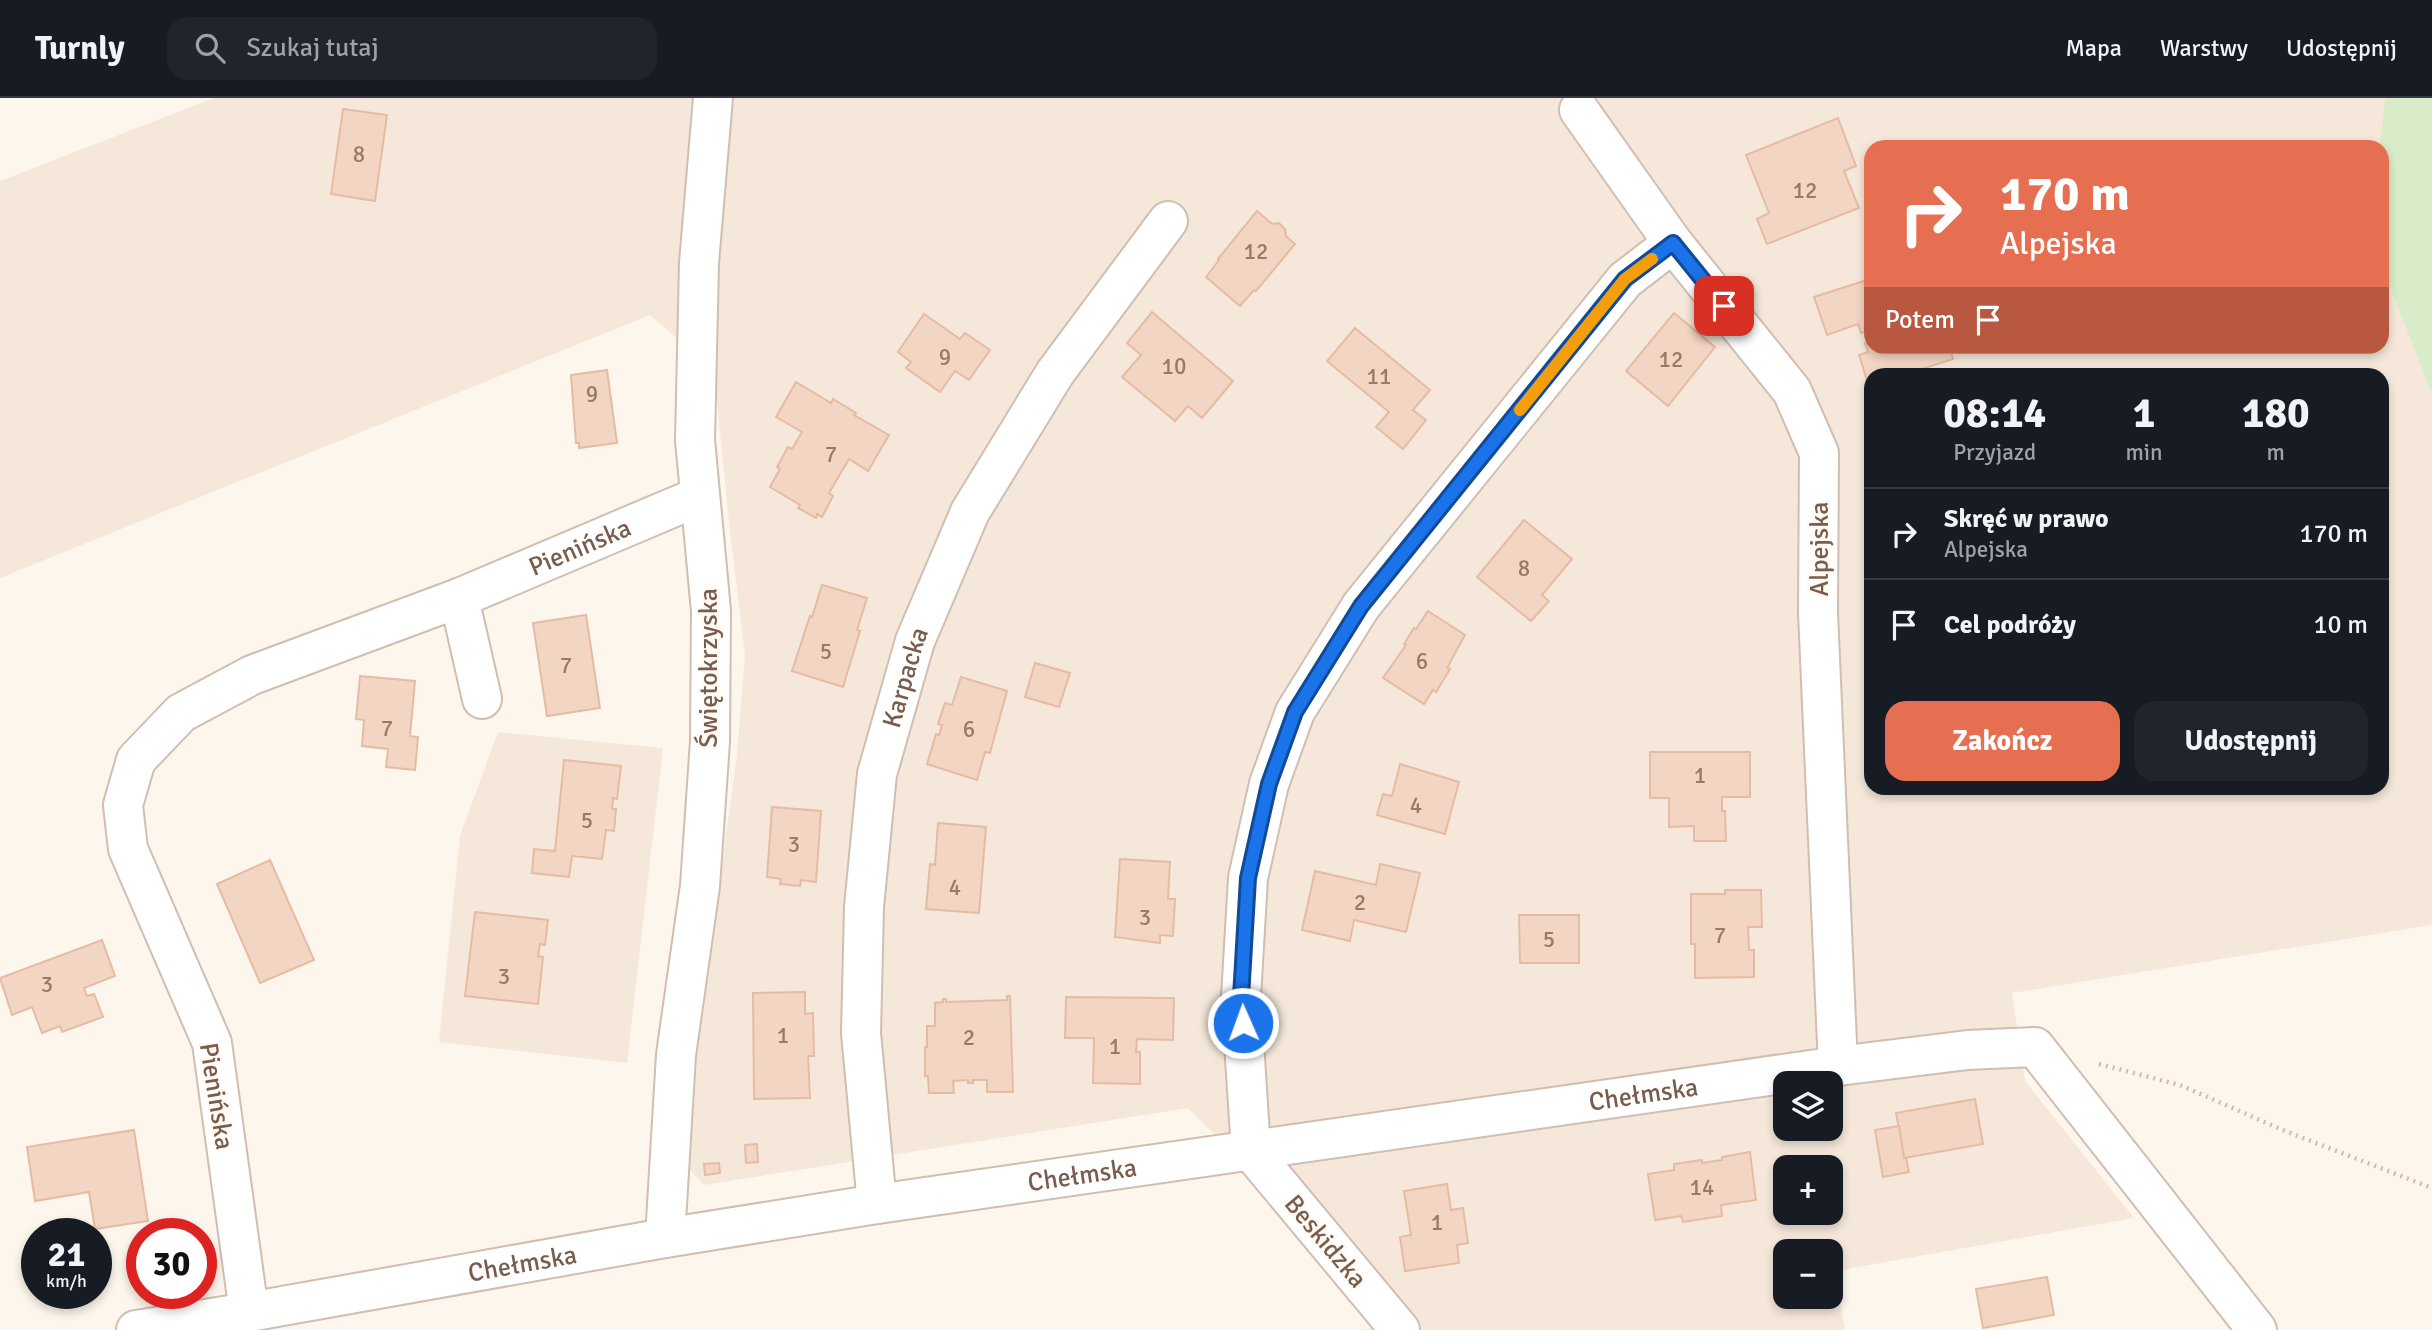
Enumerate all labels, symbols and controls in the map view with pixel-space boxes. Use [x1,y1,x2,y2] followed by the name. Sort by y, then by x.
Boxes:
[167,17,657,80] search box
[35,28,125,69] text: Turnly
[191,29,229,67] icon: search
[247,32,379,64] text: Szukaj tutaj
[2065,33,2122,63] text: Mapa
[2160,33,2248,63] text: Warstwy
[2286,33,2397,63] text: Udostępnij
[353,140,365,169] house number: 8
[2000,164,2130,224] text: 170 m
[1885,168,1976,259] icon: right
[1793,176,1817,205] house number: 12
[2000,224,2117,263] text: Alpejska
[1244,237,1268,266] house number: 12
[1694,276,1754,336] pin
[1705,287,1743,325] icon: arrive
[1969,301,2007,339] icon: arrive
[1885,304,1955,336] text: Potem
[939,343,951,372] house number: 9
[1659,345,1683,374] house number: 12
[1162,352,1186,381] house number: 10
[1367,362,1391,391] house number: 11
[586,380,598,409] house number: 9
[1943,388,2046,439] text: 08:14
[2133,388,2155,439] text: 1
[2242,388,2310,439] text: 180
[1953,438,2036,467] text: Przyjazd
[2125,438,2163,467] text: min
[2267,438,2285,467] text: m
[825,440,837,469] house number: 7
[1804,502,1836,596] street label: Alpejska
[1944,503,2109,535] text: Skręć w prawo
[524,512,636,584] street label: Pienińska
[1885,515,1923,553] icon: right
[2299,518,2368,550] text: 170 m
[1944,535,2028,564] text: Alpejska
[1518,554,1530,583] house number: 8
[693,588,725,748] street label: Świętokrzyska
[1885,606,1923,644] icon: arrive
[1944,609,2076,641] text: Cel podróży
[2313,609,2368,641] text: 10 m
[876,622,936,732] street label: Karpacka
[820,637,832,666] house number: 5
[1416,647,1428,676] house number: 6
[560,651,572,680] house number: 7
[1885,701,2120,781] button: Zakończ
[2134,701,2368,781] button: Udostępnij
[381,714,393,743] house number: 7
[963,715,975,744] house number: 6
[1694,761,1706,790] house number: 1
[1410,791,1422,820] house number: 4
[581,806,593,835] house number: 5
[788,830,800,859] house number: 3
[949,873,961,902] house number: 4
[1354,888,1366,917] house number: 2
[1139,903,1151,932] house number: 3
[1714,921,1726,950] house number: 7
[1543,925,1555,954] house number: 5
[498,962,510,991] house number: 3
[41,970,53,999] house number: 3
[1206,986,1280,1060] position arrow
[777,1021,789,1050] house number: 1
[963,1023,975,1052] house number: 2
[1109,1032,1121,1061] house number: 1
[192,1040,240,1152] street label: Pienińska
[1587,1071,1700,1119] street label: Chełmska
[1773,1071,1843,1309] map controls
[1773,1071,1843,1141] button: layers
[1026,1152,1139,1199] street label: Chełmska
[1773,1155,1843,1225] button: +
[1690,1173,1714,1202] house number: 14
[1277,1189,1373,1295] street label: Beskidzka
[1431,1208,1443,1237] house number: 1
[126,1218,217,1309] speed limit sign: 30
[48,1233,85,1276] text: 21
[466,1239,579,1290] street label: Chełmska
[1773,1239,1843,1309] button: −
[46,1270,87,1292] text: km/h

